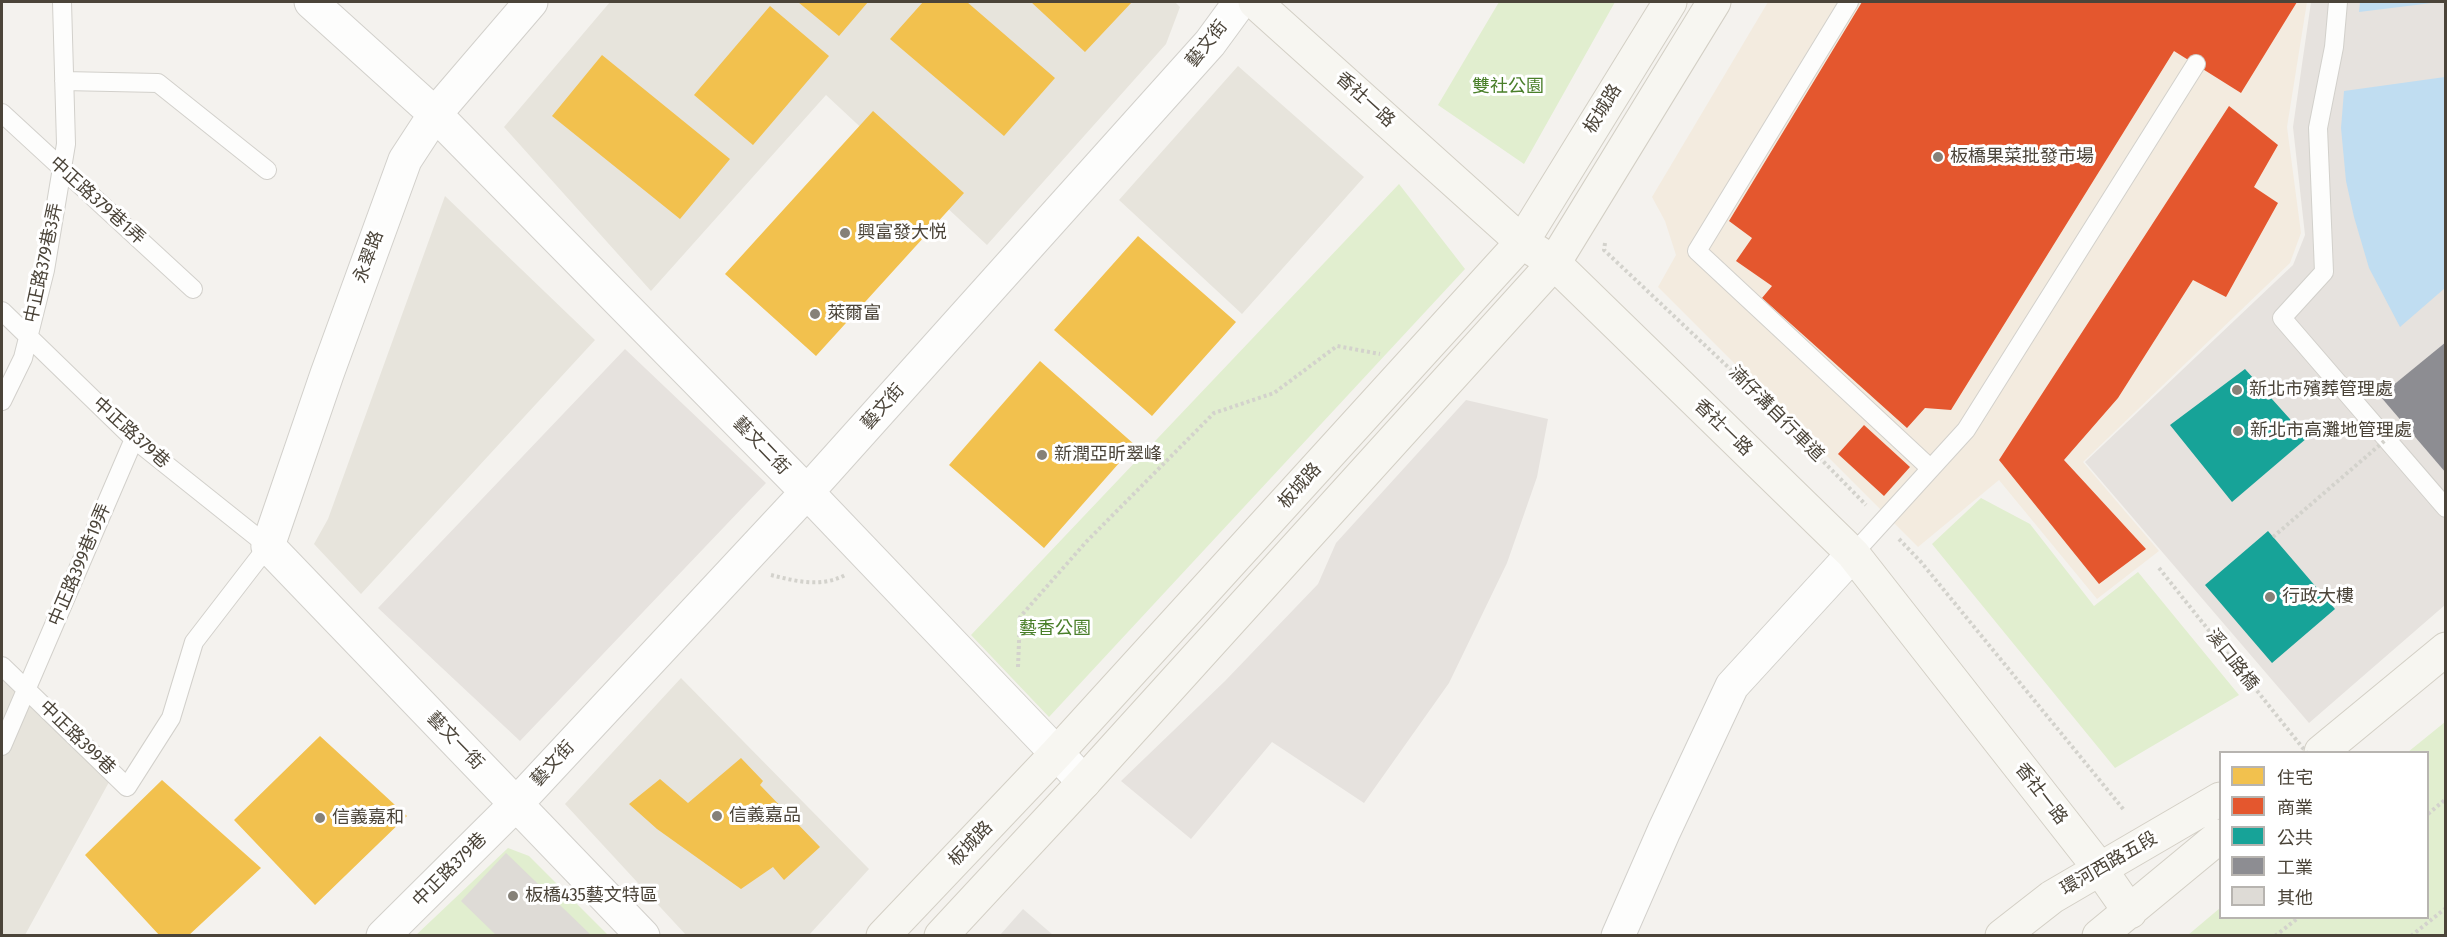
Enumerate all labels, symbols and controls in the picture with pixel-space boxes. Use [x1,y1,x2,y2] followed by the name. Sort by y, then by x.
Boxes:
[1182,16,1232,72] street label: 藝文街
[1331,68,1399,132] street label: 香社一路
[1472,76,1544,98] park label: 雙社公園
[1580,80,1626,138] street label: 板城路
[1950,146,2094,168] place label: 板橋果菜批發市場
[1931,150,1945,164] marker: 板橋果菜批發市場
[45,153,149,249] street label: 中正路379巷1弄
[21,201,67,325] street label: 中正路379巷3弄
[857,222,947,244] place label: 興富發大悦
[838,226,852,240] marker: 興富發大悦
[350,228,388,286] street label: 永翠路
[827,303,881,325] place label: 萊爾富
[808,307,822,321] marker: 萊爾富
[1724,362,1828,466] street label: 湳仔溝自行車道
[2249,379,2393,401] place label: 新北市殯葬管理處
[857,380,909,434] street label: 藝文街
[2230,383,2244,397] marker: 新北市殯葬管理處
[88,393,174,473] street label: 中正路379巷
[1690,395,1756,461] street label: 香社一路
[728,413,794,479] street label: 藝文二街
[2250,420,2412,442] place label: 新北市高灘地管理處
[2231,424,2245,438] marker: 新北市高灘地管理處
[1054,444,1162,466] place label: 新潤亞昕翠峰
[1035,448,1049,462] marker: 新潤亞昕翠峰
[1274,459,1326,513] street label: 板城路
[44,500,116,630] street label: 中正路399巷19弄
[2282,586,2354,608] place label: 行政大樓
[2263,590,2277,604] marker: 行政大樓
[1019,618,1091,640] park label: 藝香公園
[2201,625,2263,695] street label: 溪口路橋
[34,696,120,780] street label: 中正路399巷
[422,708,488,774] street label: 藝文一街
[527,737,579,791] street label: 藝文街
[2219,751,2429,919] legend
[2010,759,2072,829] street label: 香社一路
[2277,767,2313,789] text: 住宅
[2277,797,2313,819] text: 商業
[729,805,801,827] place label: 信義嘉品
[332,807,404,829] place label: 信義嘉和
[710,809,724,823] marker: 信義嘉品
[313,811,327,825] marker: 信義嘉和
[944,817,998,871] street label: 板城路
[2277,827,2313,849] text: 公共
[408,828,492,912] street label: 中正路379巷
[2057,828,2161,900] street label: 環河西路五段
[2277,857,2313,879] text: 工業
[525,885,658,907] place label: 板橋435藝文特區
[2277,887,2313,909] text: 其他
[506,889,520,903] marker: 板橋435藝文特區

